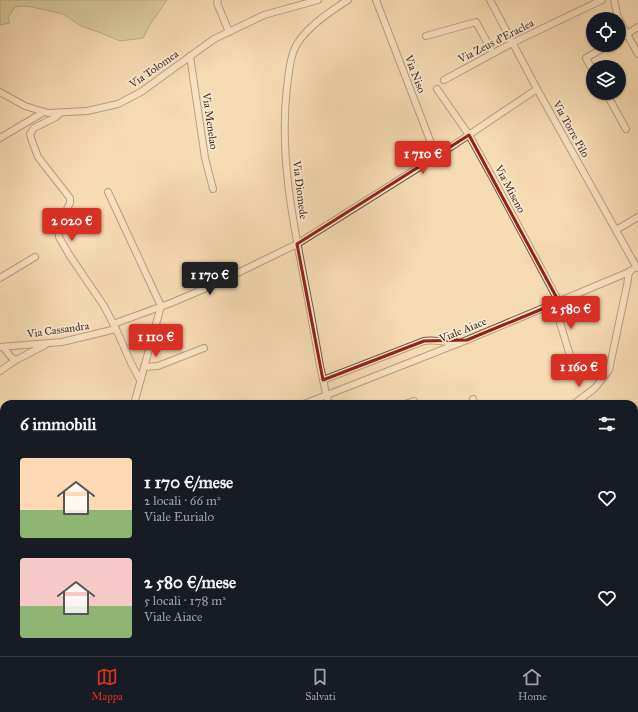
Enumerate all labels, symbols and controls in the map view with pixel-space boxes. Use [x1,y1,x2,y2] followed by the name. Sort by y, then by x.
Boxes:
[586,12,626,100] map controls
[586,12,626,52] button: locate
[455,16,536,66] street label: Via Zeus d'Eraclea
[126,47,181,91] street label: Via Tolomea
[401,52,428,95] street label: Via Niso
[586,60,626,100] button: layers
[199,91,220,151] street label: Via Menelao
[550,97,592,160] street label: Via Torre Pilo
[386,141,460,175] pin: 1 710 €
[404,146,442,162] text: 1 710 €
[290,159,310,220] street label: Via Diomede
[492,162,528,215] street label: Via Miseno
[35,208,109,242] pin: 2 020 €
[51,213,93,229] text: 2 020 €
[173,262,247,296] pin: 1 170 €
[191,267,229,283] text: 1 170 €
[534,296,608,330] pin: 2 580 €
[551,301,591,317] text: 2 580 €
[437,315,489,346] street label: Viale Aiace
[25,319,90,341] street label: Via Cassandra
[119,324,193,358] pin: 1 110 €
[138,329,174,345] text: 1 110 €
[542,354,616,388] pin: 1 160 €
[560,359,598,375] text: 1 160 €
[596,413,618,435] icon: filters
[20,414,96,435] text: 6 immobili
[144,472,233,493] text: 1 170 €/mese
[52,474,100,522] icon: home
[596,487,618,509] icon: heart
[144,493,221,509] text: 2 locali · 66 m²
[144,509,214,525] text: Viale Eurialo
[144,572,236,593] text: 2 580 €/mese
[52,574,100,622] icon: home
[596,587,618,609] icon: heart
[144,593,226,609] text: 5 locali · 178 m²
[144,609,203,625] text: Viale Aiace
[91,666,123,703] tab: Mappa
[305,666,336,703] tab: Salvati
[518,666,547,703] tab: Home

